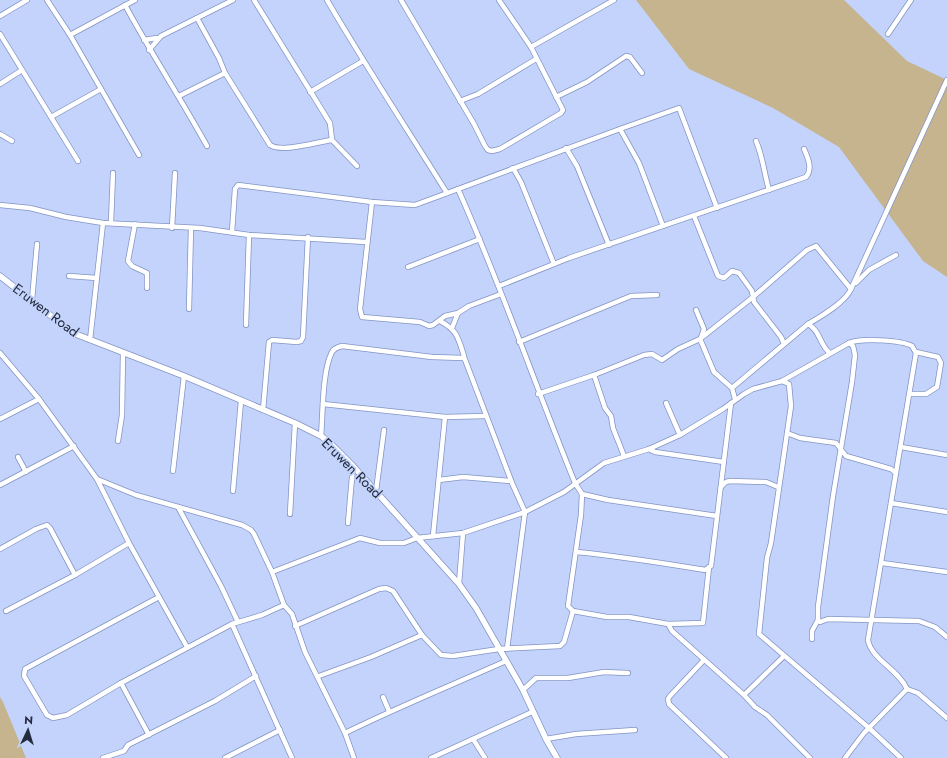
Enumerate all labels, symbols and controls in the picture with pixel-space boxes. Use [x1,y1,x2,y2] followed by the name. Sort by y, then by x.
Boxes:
[9,279,83,341] street label: Eruwen Road
[317,433,387,503] street label: Eruwen Road
[8,710,48,750] north arrow
[24,712,34,728] text: N

